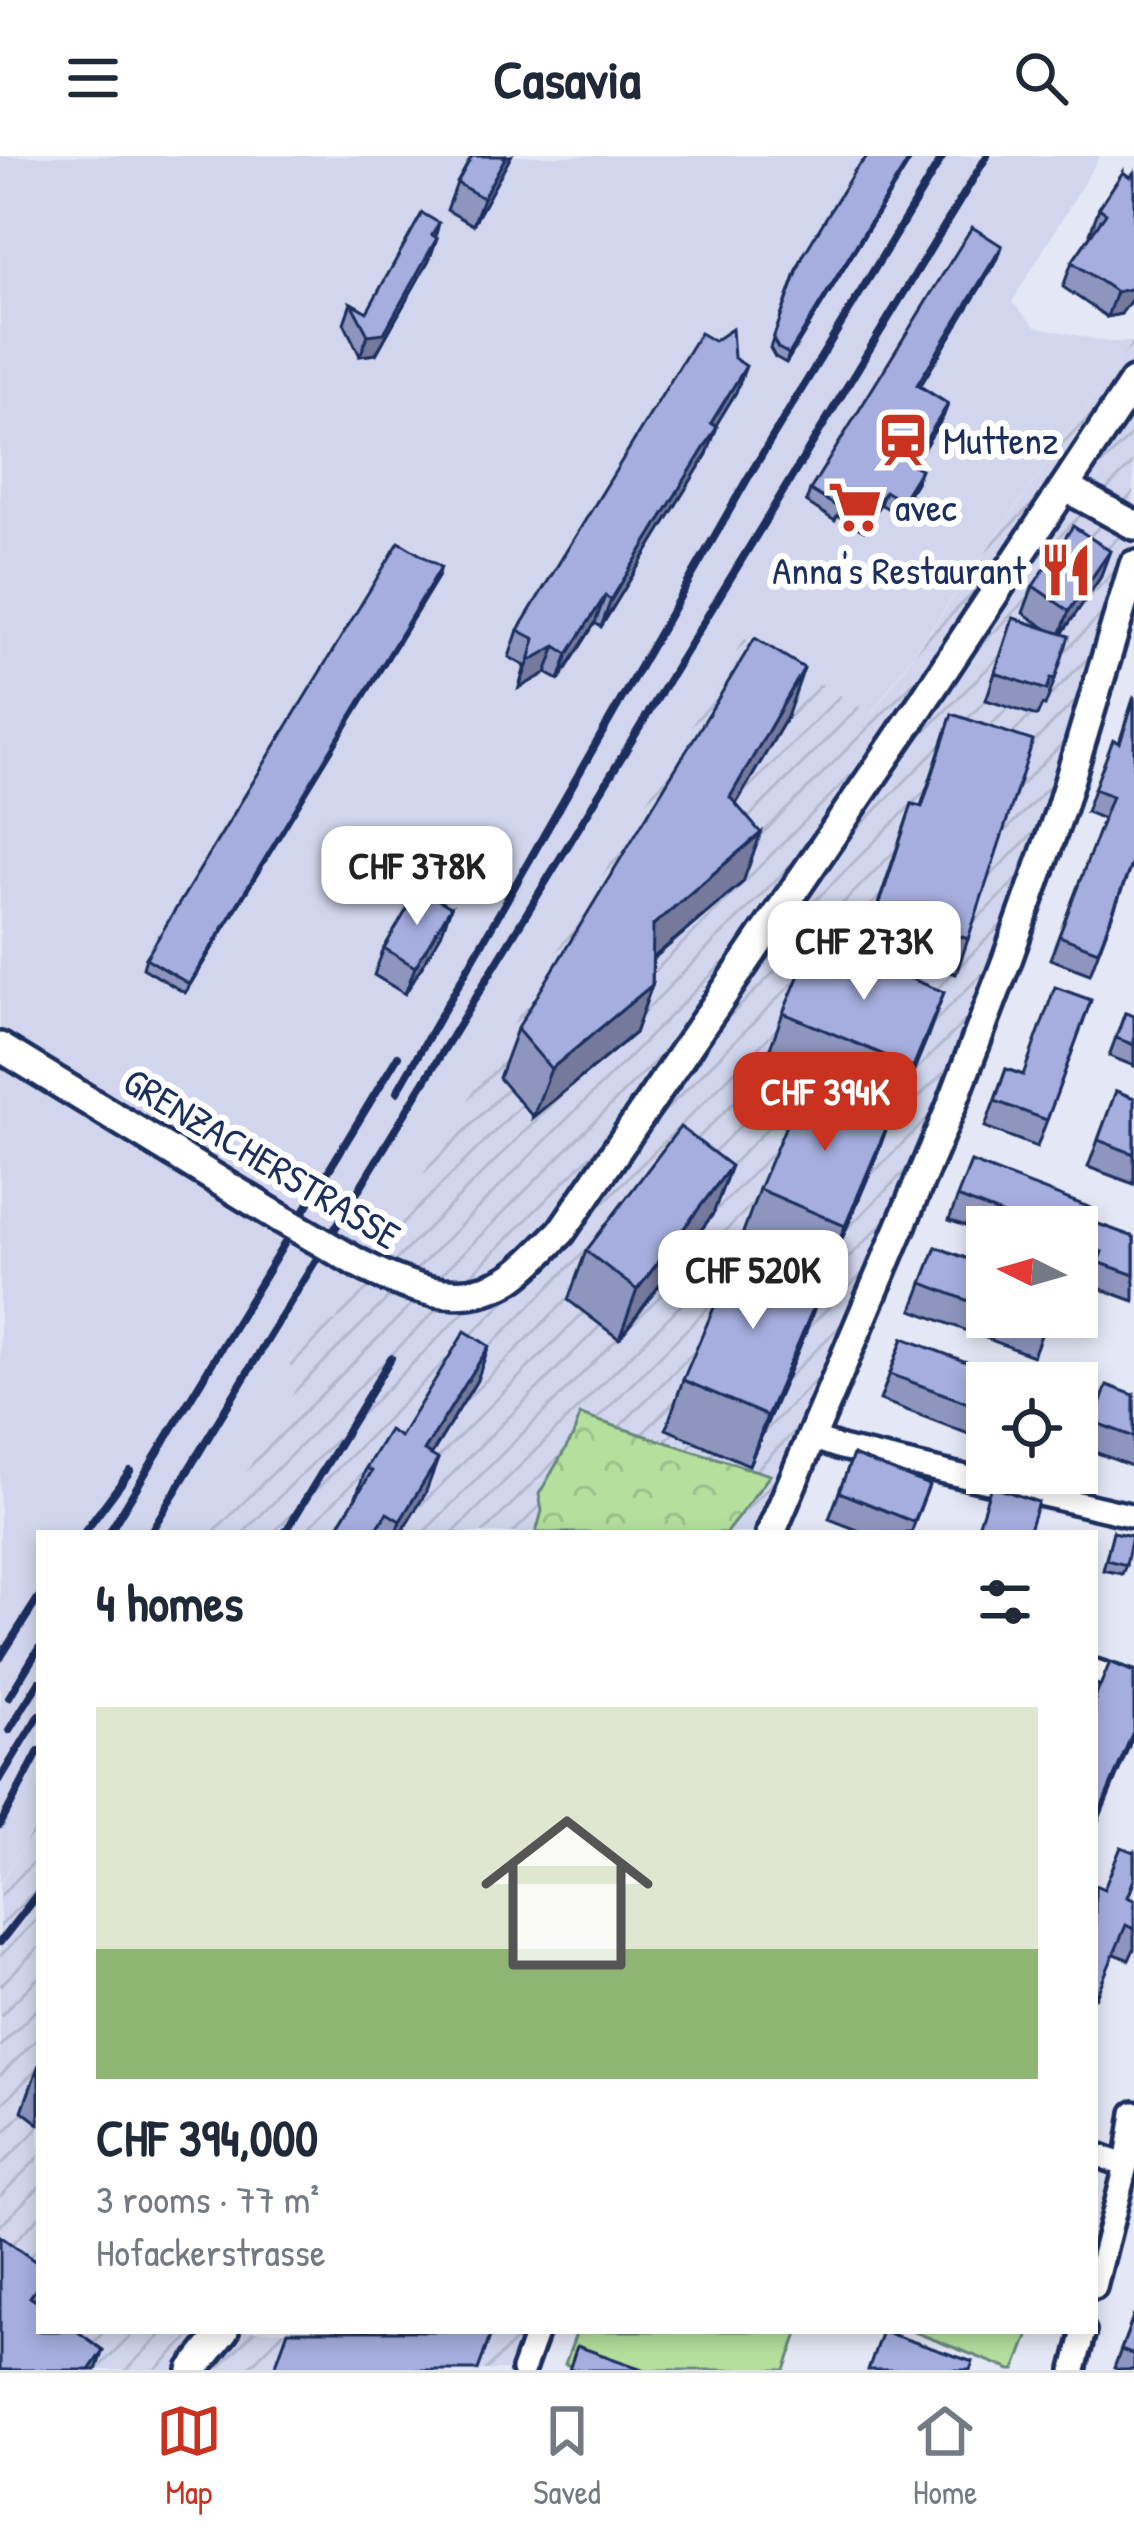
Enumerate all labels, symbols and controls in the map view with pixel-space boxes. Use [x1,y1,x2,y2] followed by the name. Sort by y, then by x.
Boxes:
[493,42,641,115] text: Casavia
[60,45,126,111] icon: menu
[1008,45,1074,111] icon: search
[874,411,932,469] station icon: Muttenz
[943,413,1058,466] place label: Muttenz
[826,478,884,536] supermarket icon: avec
[895,480,957,533] place label: avec
[1037,541,1095,599] restaurant icon: Anna's Restaurant
[772,543,1027,596] place label: Anna's Restaurant
[293,826,541,928] pin: CHF 378K
[348,838,486,891] text: CHF 378K
[740,901,988,1003] pin: CHF 273K
[795,913,933,966] text: CHF 273K
[701,1052,949,1154] pin: CHF 394K
[114,1054,410,1261] street label: GRENZACHERSTRASSE
[760,1064,890,1117] text: CHF 394K
[966,1206,1098,1338] north arrow
[966,1206,1098,1494] map controls
[629,1230,877,1332] pin: CHF 520K
[685,1242,821,1295] text: CHF 520K
[966,1362,1098,1494] button: locate
[96,1568,243,1637] text: 4 homes
[972,1569,1038,1635] icon: filters
[459,1785,675,2001] icon: home
[96,2103,318,2172] text: CHF 394,000
[96,2172,319,2225] text: 3 rooms · 77 m²
[96,2225,325,2278] text: Hofackerstrasse
[156,2398,222,2514] tab: Map
[533,2398,601,2514] tab: Saved
[912,2398,978,2514] tab: Home

